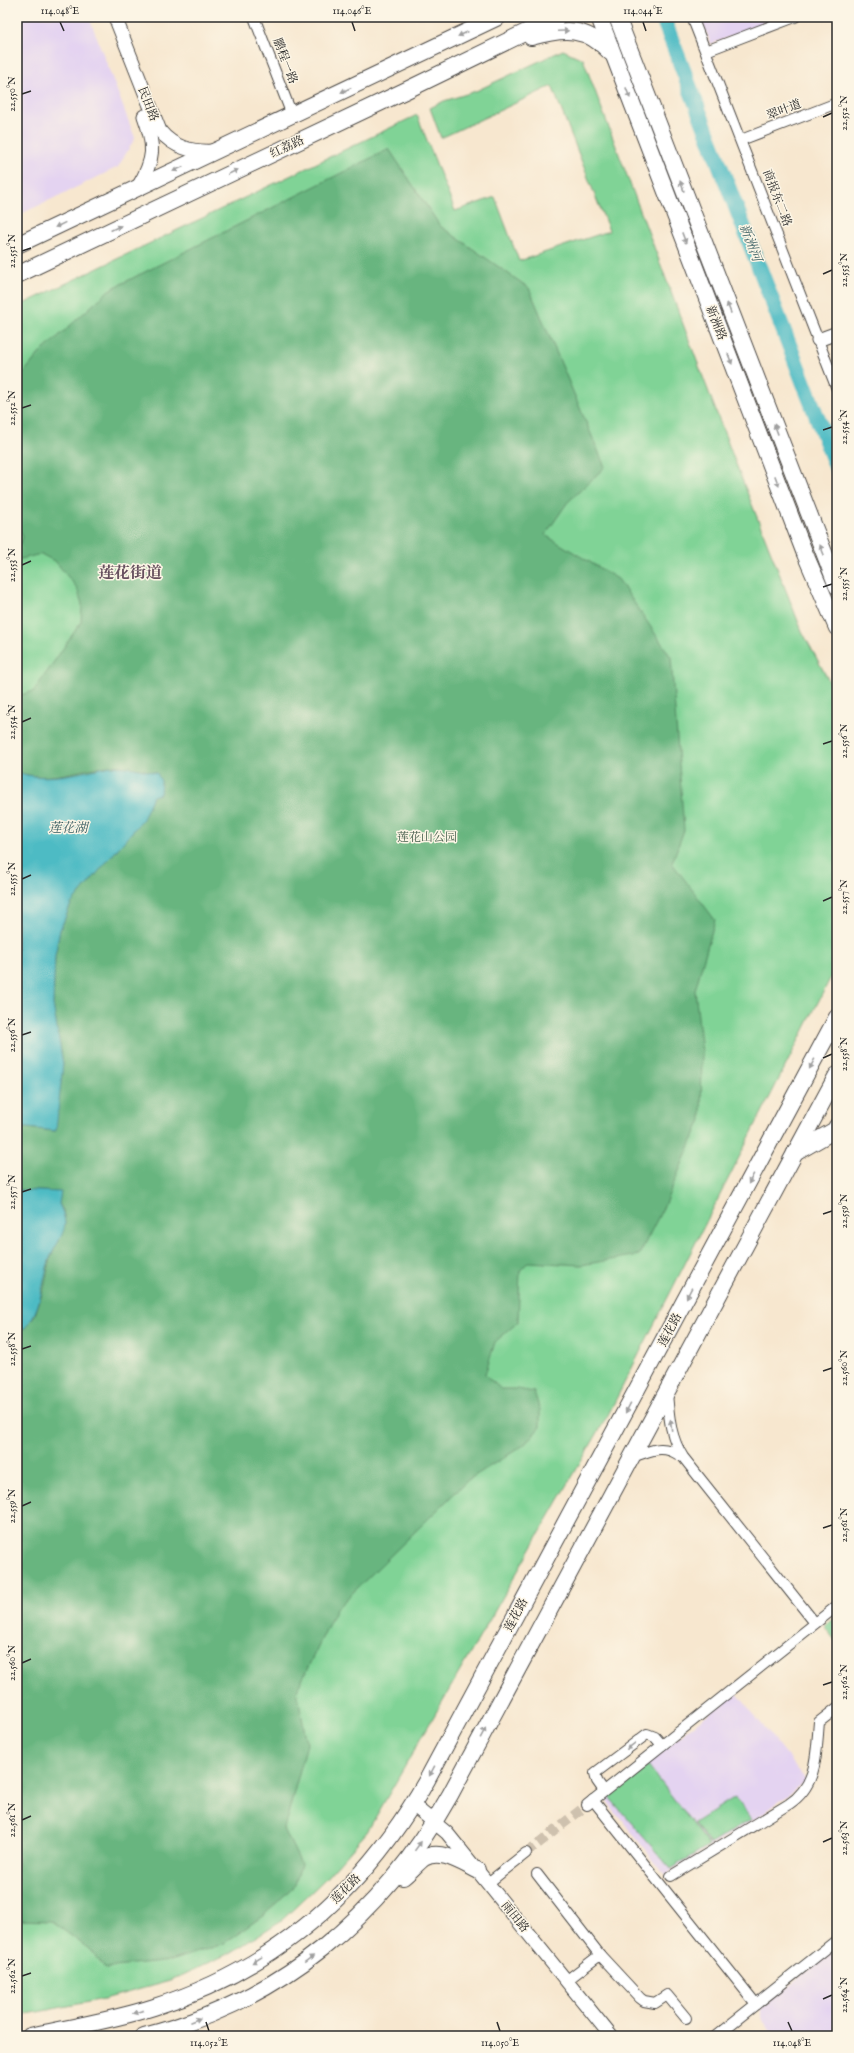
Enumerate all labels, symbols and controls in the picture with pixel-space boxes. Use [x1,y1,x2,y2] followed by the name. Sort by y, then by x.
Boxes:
[41,5,79,18] text: 114.048°E
[333,5,371,18] text: 114.046°E
[623,5,663,18] text: 114.044°E
[557,27,569,34] one-way arrow
[457,31,469,37] one-way arrow
[269,36,301,86] street label: 鹏程一路
[6,76,19,112] text: 22.550°N
[135,85,161,123] street label: 民田路
[340,87,351,93] one-way arrow
[626,88,632,100] one-way arrow
[838,95,851,131] text: 22.552°N
[765,97,803,123] street label: 翠叶道
[268,133,306,161] street label: 红荔路
[172,166,183,172] one-way arrow
[759,167,795,229] street label: 商报东二路
[227,169,239,175] one-way arrow
[679,180,685,192] one-way arrow
[54,222,66,228] one-way arrow
[735,222,766,266] water label: 新洲河
[110,225,121,231] one-way arrow
[681,232,687,244] one-way arrow
[6,233,19,268] text: 22.551°N
[838,252,851,287] text: 22.553°N
[726,302,732,313] one-way arrow
[703,304,729,342] street label: 新洲路
[728,354,734,366] one-way arrow
[6,390,19,426] text: 22.552°N
[838,409,851,445] text: 22.554°N
[772,423,778,435] one-way arrow
[774,475,780,487] one-way arrow
[819,544,825,556] one-way arrow
[6,547,19,582] text: 22.553°N
[98,564,162,584] district label: 莲花街道
[838,567,851,601] text: 22.555°N
[6,704,19,740] text: 22.554°N
[838,723,851,758] text: 22.556°N
[48,820,89,837] water label: 莲花湖
[397,830,457,845] park label: 莲花山公园
[6,862,19,896] text: 22.555°N
[838,879,851,915] text: 22.557°N
[6,1017,19,1052] text: 22.556°N
[838,1036,851,1071] text: 22.558°N
[809,1058,816,1070] one-way arrow
[748,1173,754,1185] one-way arrow
[6,1174,19,1210] text: 22.557°N
[838,1193,851,1228] text: 22.559°N
[686,1287,693,1299] one-way arrow
[655,1311,685,1349] street label: 莲花路
[6,1331,19,1366] text: 22.558°N
[838,1350,851,1386] text: 22.560°N
[624,1402,631,1414] one-way arrow
[667,1419,674,1432] one-way arrow
[6,1488,19,1523] text: 22.559°N
[838,1507,851,1542] text: 22.561°N
[501,1596,531,1634] street label: 莲花路
[6,1645,19,1681] text: 22.560°N
[838,1664,851,1700] text: 22.562°N
[479,1728,486,1739] one-way arrow
[626,1742,637,1750] one-way arrow
[429,1765,435,1777] one-way arrow
[6,1802,19,1837] text: 22.561°N
[838,1820,851,1855] text: 22.563°N
[414,1841,422,1851] one-way arrow
[328,1871,364,1907] street label: 莲花路
[498,1898,532,1936] street label: 雨田路
[303,1955,314,1963] one-way arrow
[251,1957,263,1964] one-way arrow
[6,1958,19,1994] text: 22.562°N
[838,1977,851,2013] text: 22.564°N
[132,2009,144,2015] one-way arrow
[189,2017,201,2023] one-way arrow
[190,2037,228,2050] text: 114.052°E
[481,2037,519,2050] text: 114.050°E
[773,2037,811,2050] text: 114.048°E

